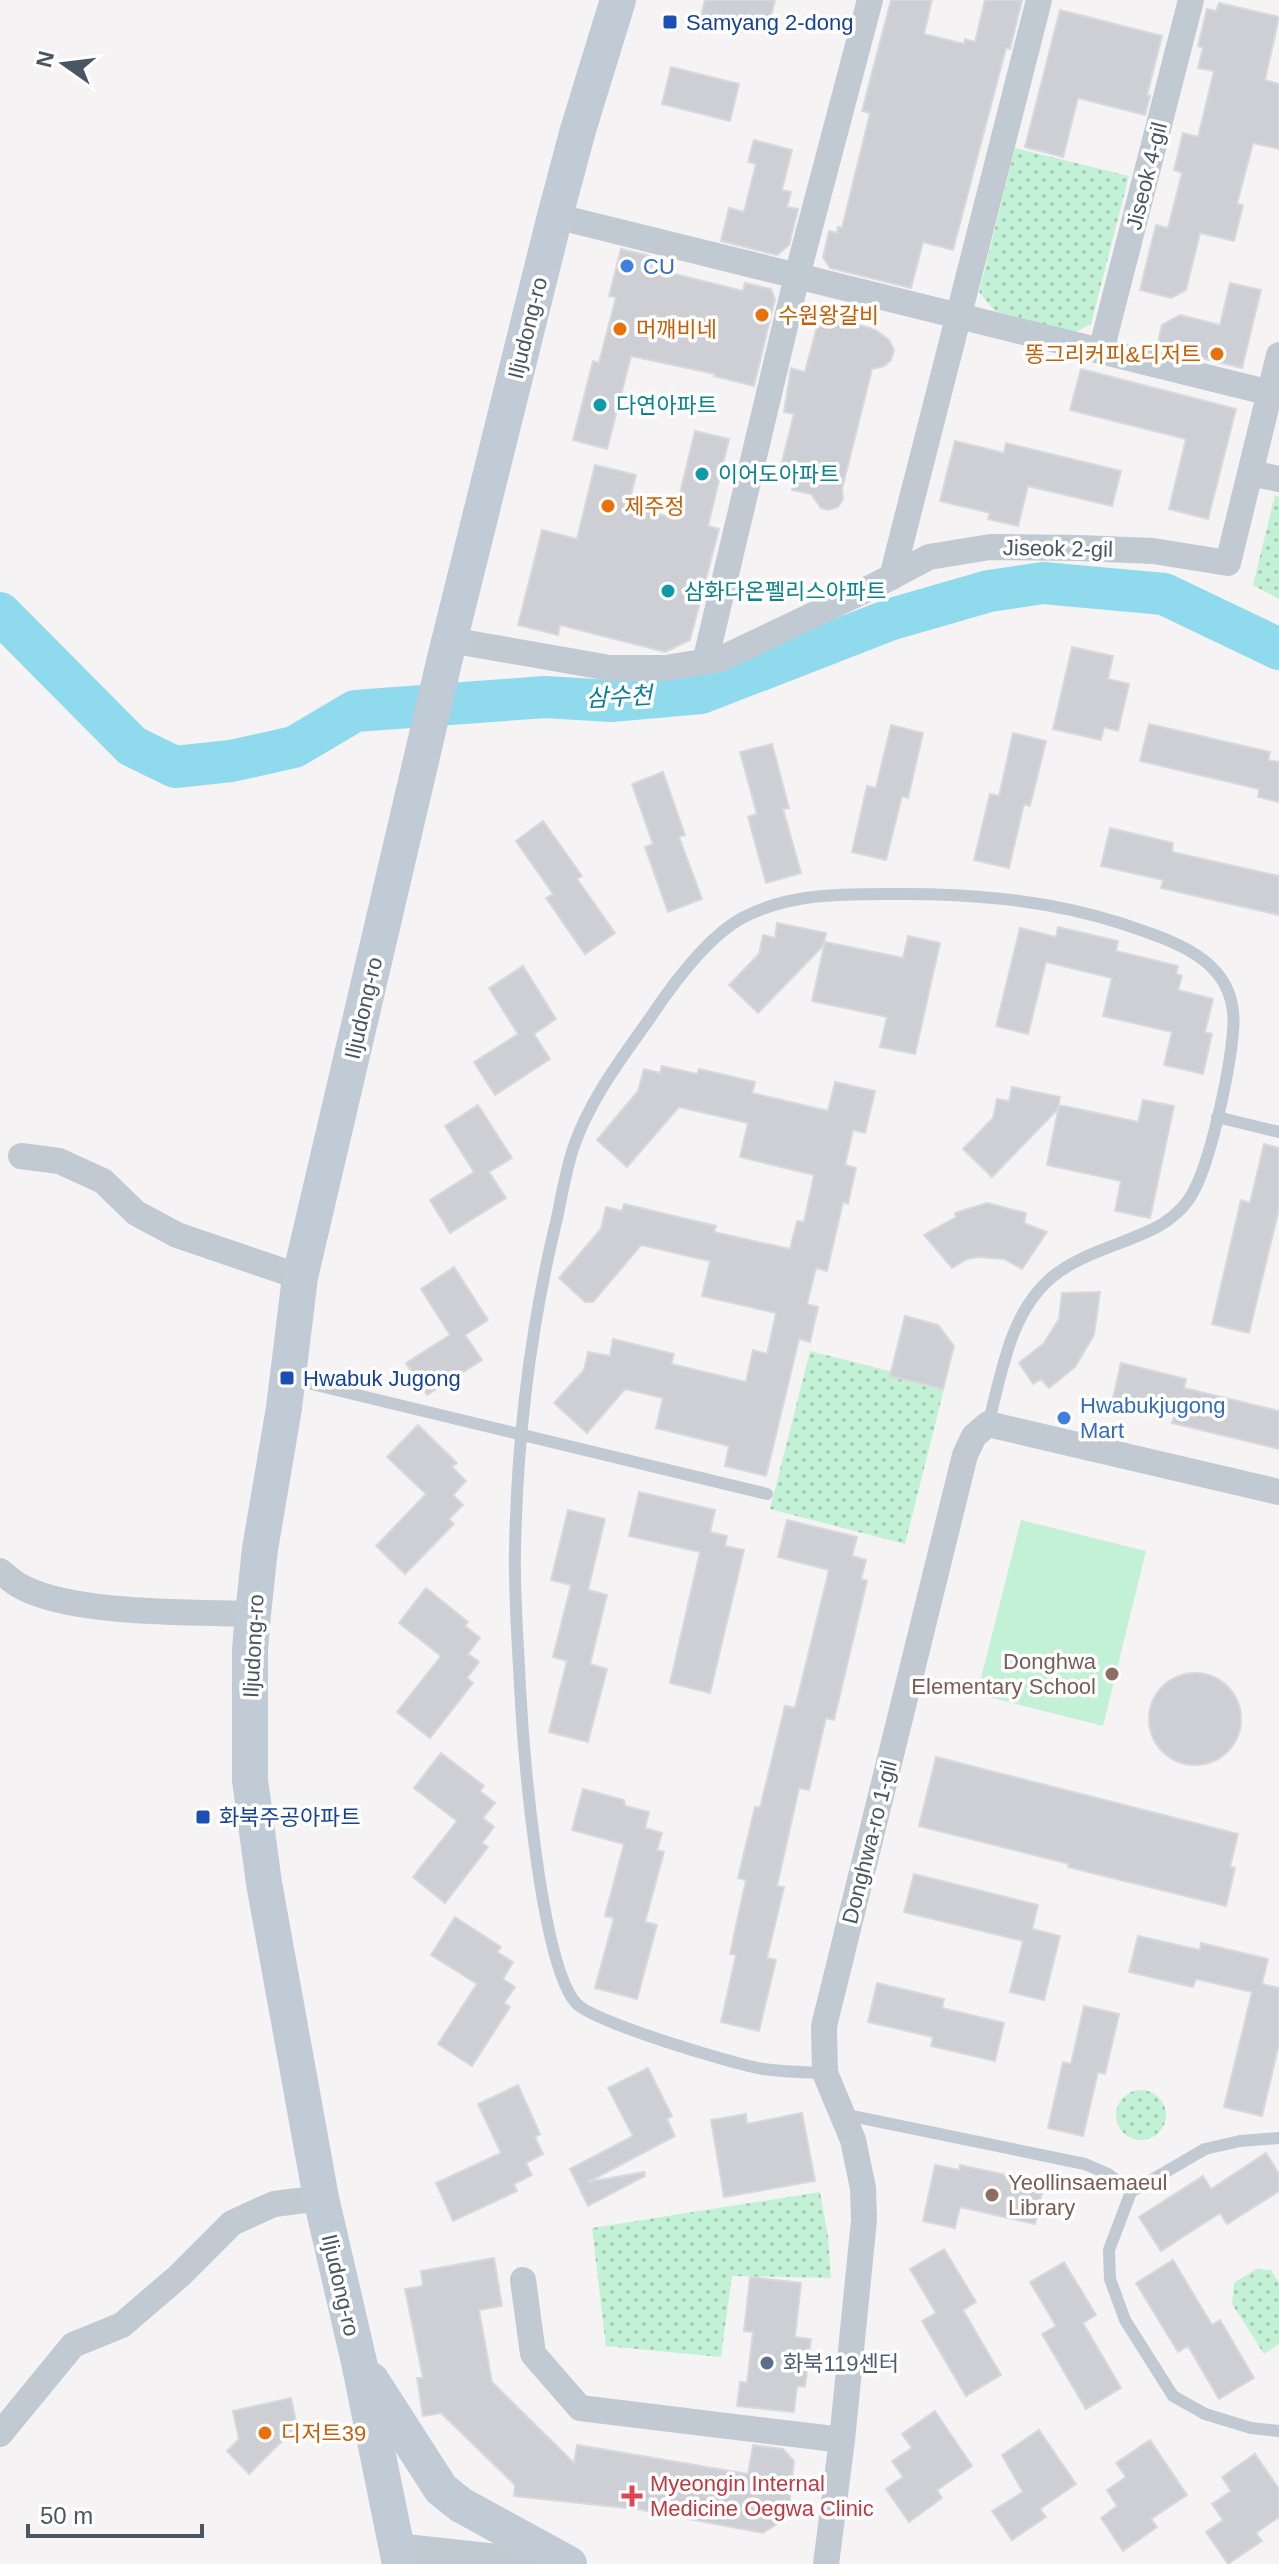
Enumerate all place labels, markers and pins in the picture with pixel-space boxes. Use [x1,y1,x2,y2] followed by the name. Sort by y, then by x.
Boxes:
[686,10,854,35] place label: Samyang 2-dong
[661,13,679,31] marker: Samyang 2-dong
[643,254,675,279] place label: CU
[618,257,636,275] marker: CU
[778,303,879,328] place label: 수원왕갈비
[753,306,771,324] marker: 수원왕갈비
[636,317,717,342] place label: 머깨비네
[611,320,629,338] marker: 머깨비네
[1024,342,1201,367] place label: 똥그리커피&디저트
[1208,345,1226,363] marker: 똥그리커피&디저트
[616,393,717,418] place label: 다연아파트
[591,396,609,414] marker: 다연아파트
[718,462,839,487] place label: 이어도아파트
[693,465,711,483] marker: 이어도아파트
[624,494,685,519] place label: 제주정
[599,497,617,515] marker: 제주정
[684,579,886,604] place label: 삼화다온펠리스아파트
[659,582,677,600] marker: 삼화다온펠리스아파트
[303,1366,461,1391] place label: Hwabuk Jugong
[278,1369,296,1387] marker: Hwabuk Jugong
[1080,1393,1226,1443] place label: Hwabukjugong Mart
[1055,1409,1073,1427] marker: Hwabukjugong Mart
[911,1649,1097,1699] place label: Donghwa Elementary School
[1103,1665,1121,1683] marker: Donghwa Elementary School
[219,1805,361,1830] place label: 화북주공아파트
[194,1808,212,1826] marker: 화북주공아파트
[1008,2170,1167,2220] place label: Yeollinsaemaeul Library
[983,2186,1001,2204] marker: Yeollinsaemaeul Library
[783,2351,899,2376] place label: 화북119센터
[758,2354,776,2372] marker: 화북119센터
[281,2421,366,2446] place label: 디저트39
[256,2424,274,2442] marker: 디저트39
[650,2471,874,2521] place label: Myeongin Internal Medicine Oegwa Clinic
[621,2485,643,2507] marker: Myeongin Internal Medicine Oegwa Clinic

